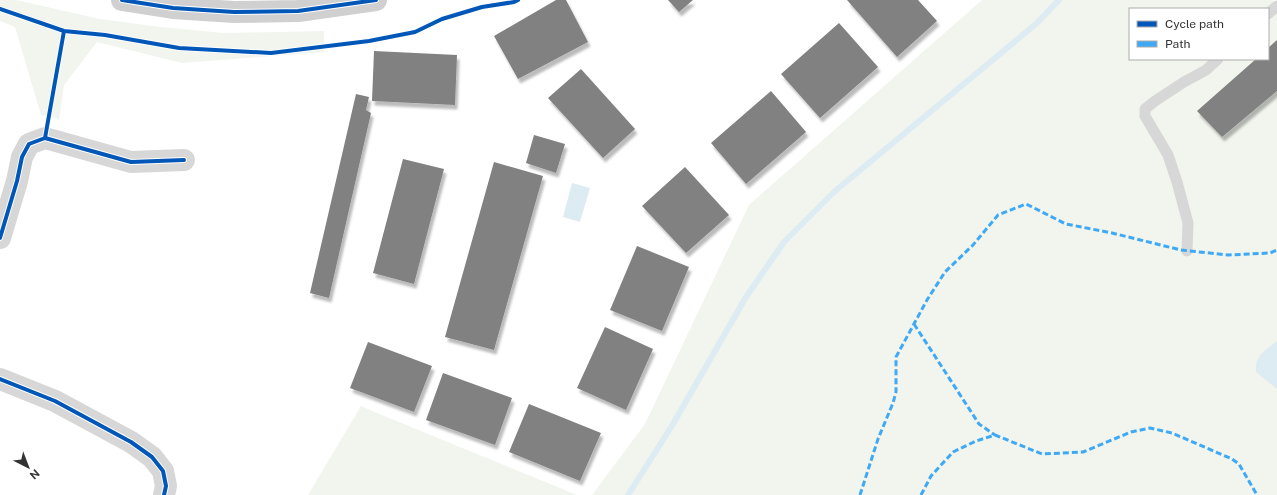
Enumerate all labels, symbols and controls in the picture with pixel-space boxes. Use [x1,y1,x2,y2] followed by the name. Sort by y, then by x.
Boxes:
[1129,8,1269,60] legend
[1165,17,1224,31] text: Cycle path
[1165,37,1191,51] text: Path
[8,447,48,487] north arrow
[27,467,42,482] text: N

